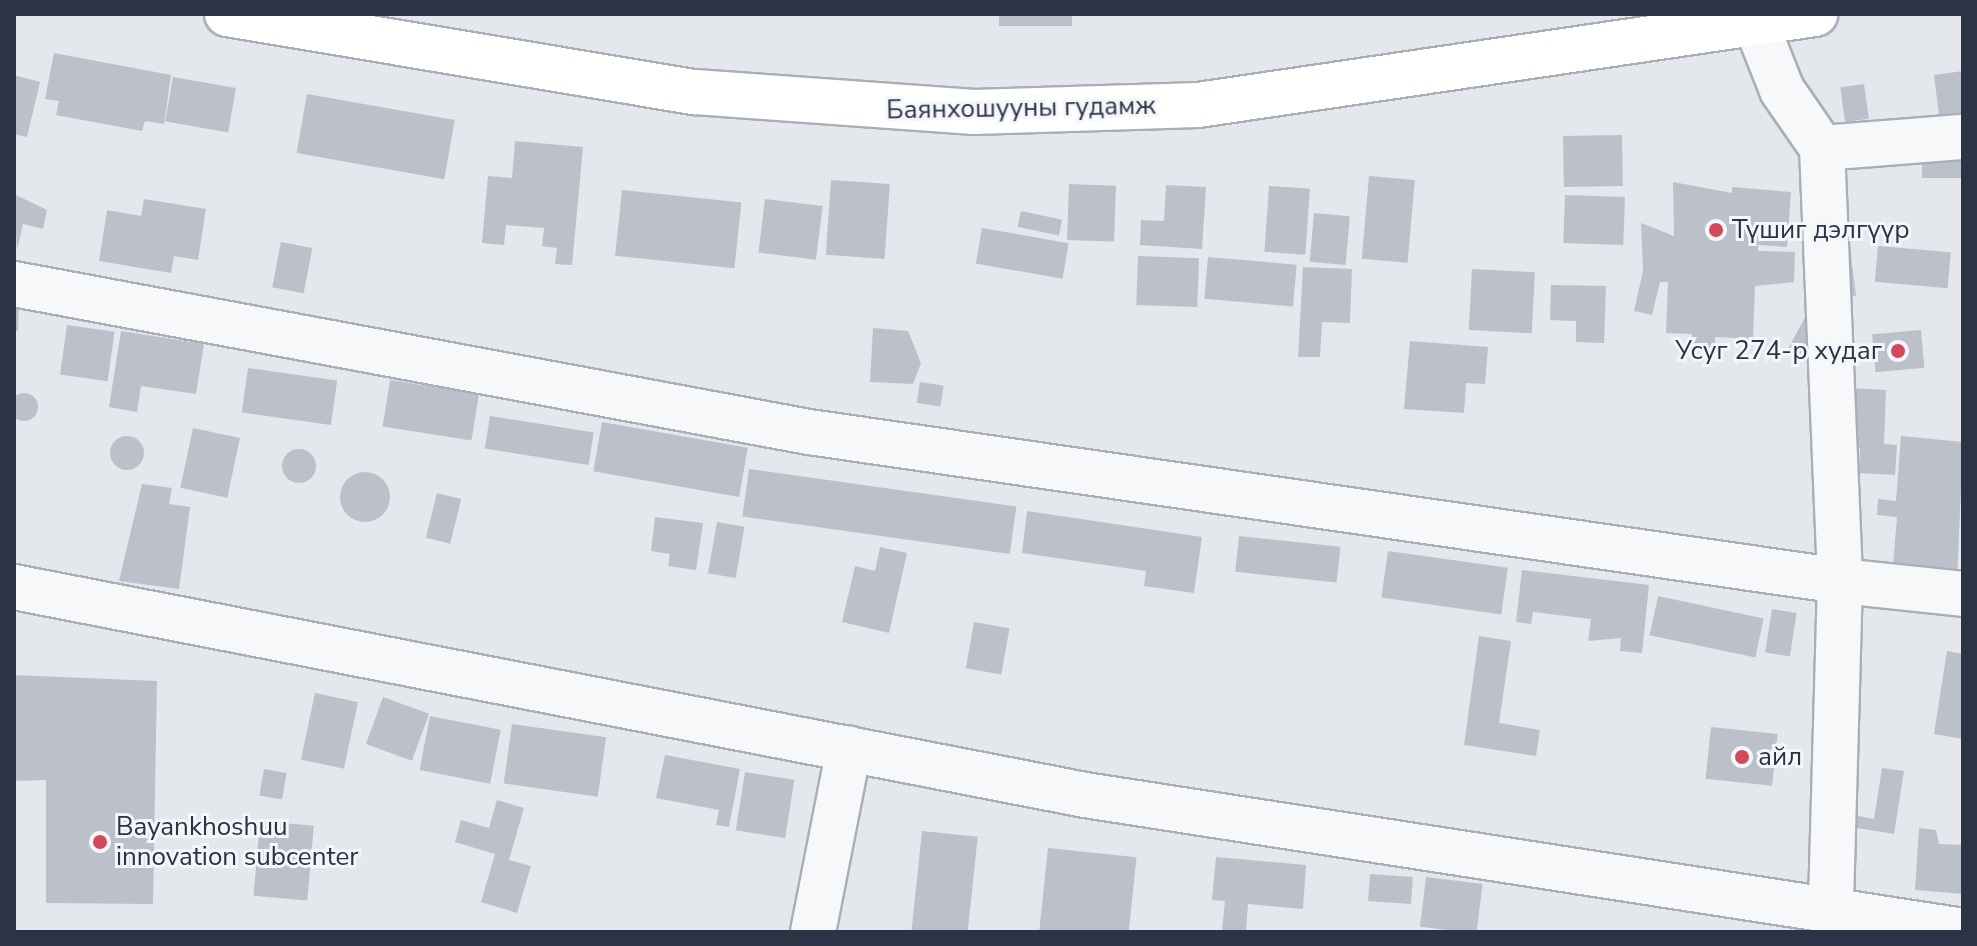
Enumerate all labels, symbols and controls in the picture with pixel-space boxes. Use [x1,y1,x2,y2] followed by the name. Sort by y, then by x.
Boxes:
[886,90,1156,126] street label: Баянхошууны гудамж
[1732,214,1910,246] place label: Түшиг дэлгүүр
[1707,221,1725,239] marker: Түшиг дэлгүүр
[1675,335,1882,367] place label: Усуг 274-р худаг
[1889,342,1907,360] marker: Усуг 274-р худаг
[1758,741,1802,773] place label: айл
[1733,748,1751,766] marker: айл
[116,811,359,872] place label: Bayankhoshuu innovation subcenter
[91,833,109,851] marker: Bayankhoshuu innovation subcenter

